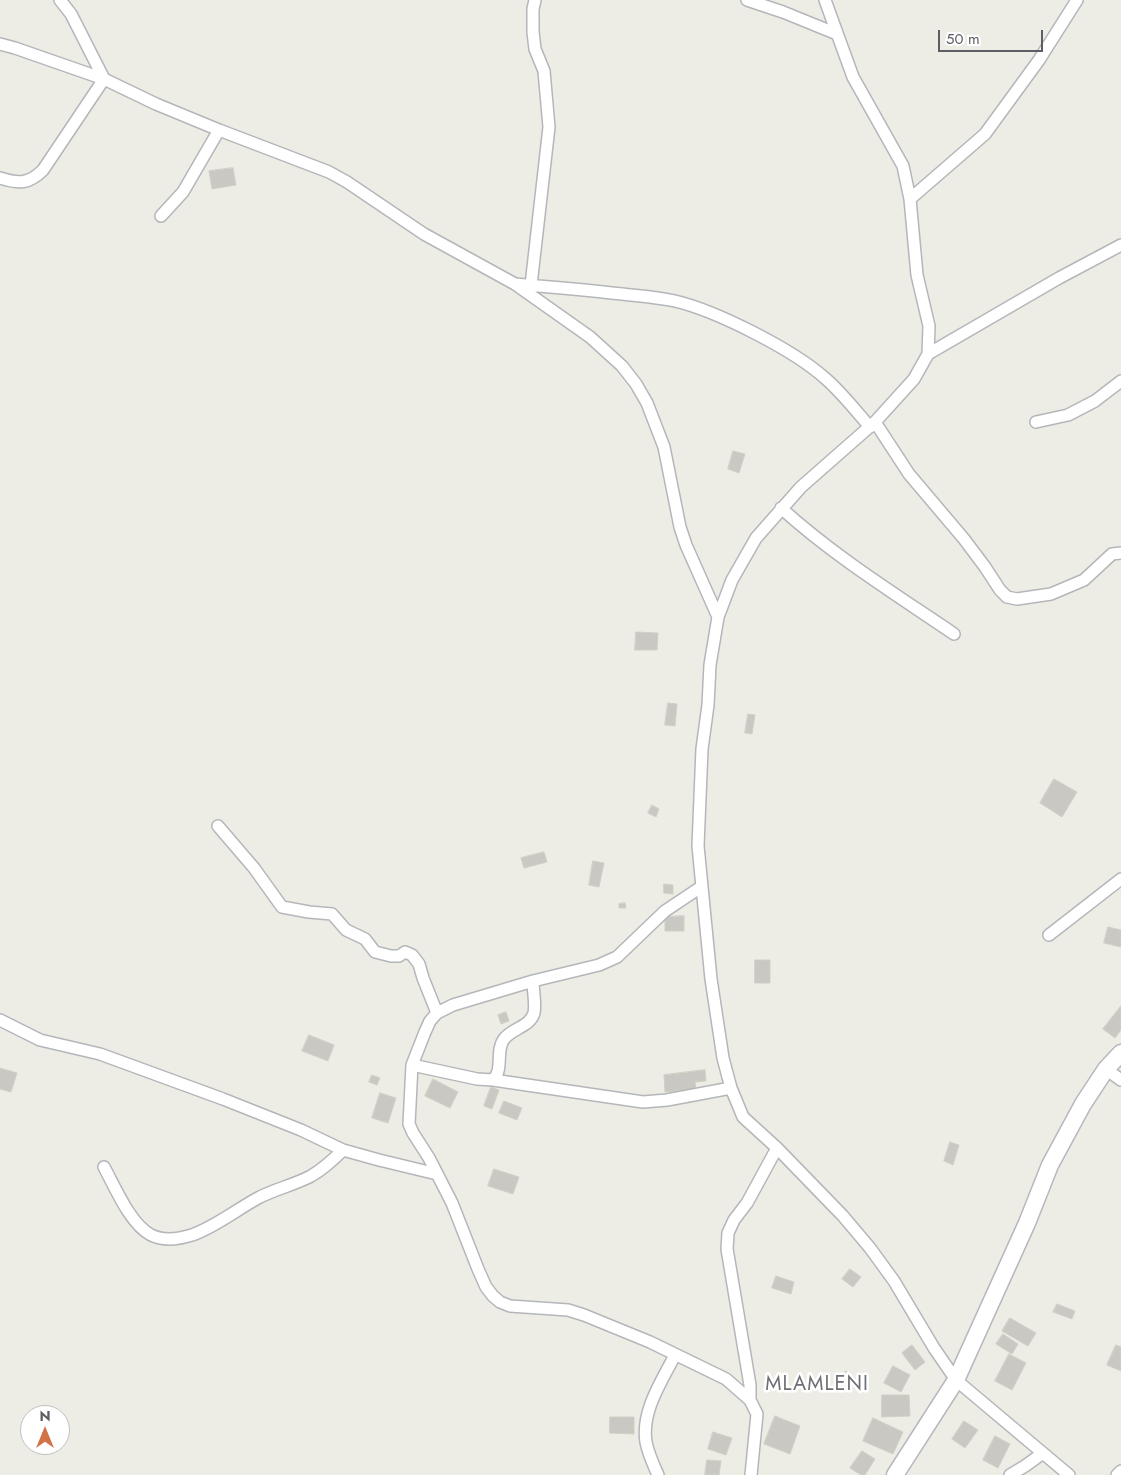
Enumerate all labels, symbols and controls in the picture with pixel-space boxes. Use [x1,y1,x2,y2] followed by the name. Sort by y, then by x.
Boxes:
[941,20,1046,52] scale bar
[946,28,980,50] text: 50 m
[764,1373,870,1397] district label: MLAMLENI
[20,1405,70,1455] north arrow
[39,1406,51,1426] text: N

